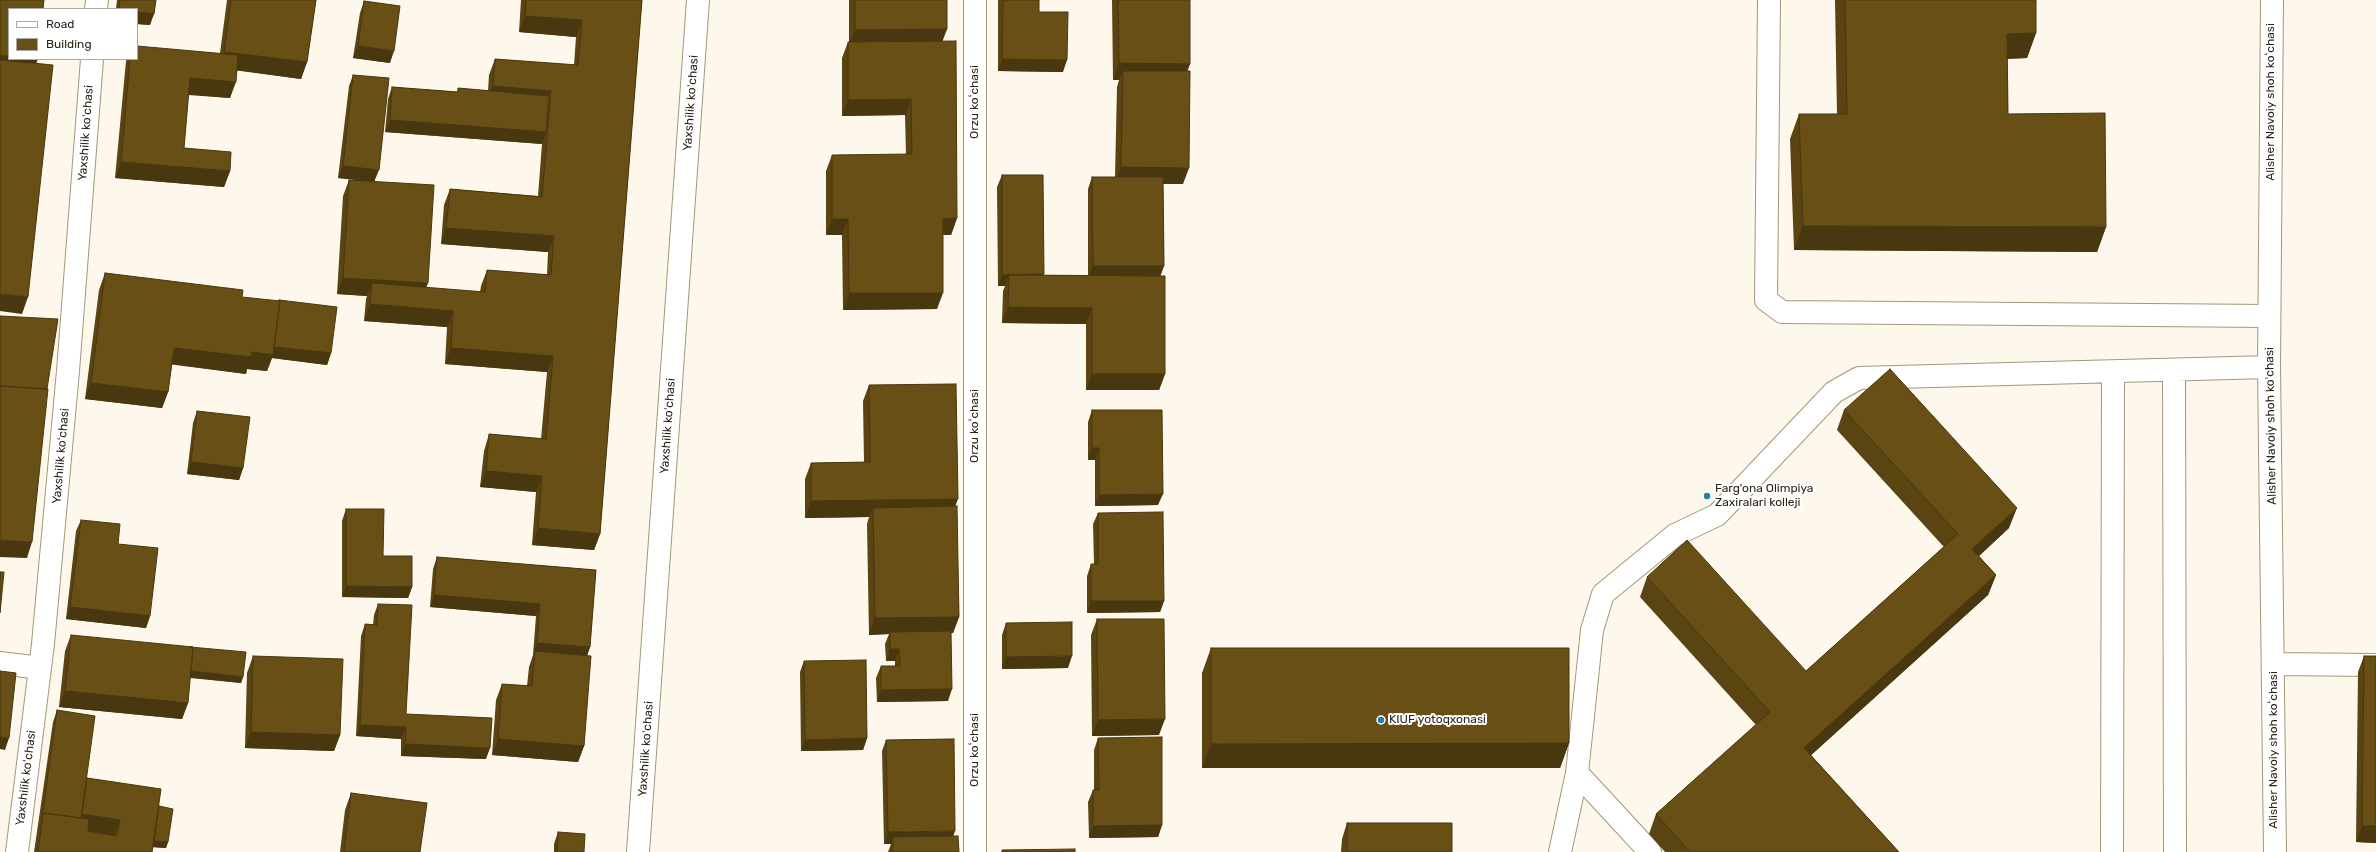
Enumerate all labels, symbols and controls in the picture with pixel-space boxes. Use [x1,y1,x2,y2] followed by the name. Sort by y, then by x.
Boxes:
[8,8,138,60] legend
[46,17,74,31] text: Road
[2264,23,2278,181] street label: Alisher Navoiy shoh koʻchasi
[46,37,92,51] text: Building
[680,55,702,151] street label: Yaxshilik koʻchasi
[968,65,982,139] street label: Orzu koʻchasi
[75,85,97,181] street label: Yaxshilik koʻchasi
[2262,347,2280,505] street label: Alisher Navoiy shoh koʻchasi
[657,378,679,474] street label: Yaxshilik koʻchasi
[968,389,982,463] street label: Orzu koʻchasi
[50,408,72,504] street label: Yaxshilik koʻchasi
[1715,482,1813,510] place label: Farg'ona Olimpiya Zaxiralari kolleji
[1702,491,1712,501] marker: Farg'ona Olimpiya Zaxiralari kolleji
[2267,671,2281,829] street label: Alisher Navoiy shoh koʻchasi
[635,701,657,797] street label: Yaxshilik koʻchasi
[968,713,982,787] street label: Orzu koʻchasi
[1389,713,1486,727] place label: KIUF yotoqxonasi
[1376,715,1386,725] marker: KIUF yotoqxonasi
[13,729,39,827] street label: Yaxshilik koʻchasi

